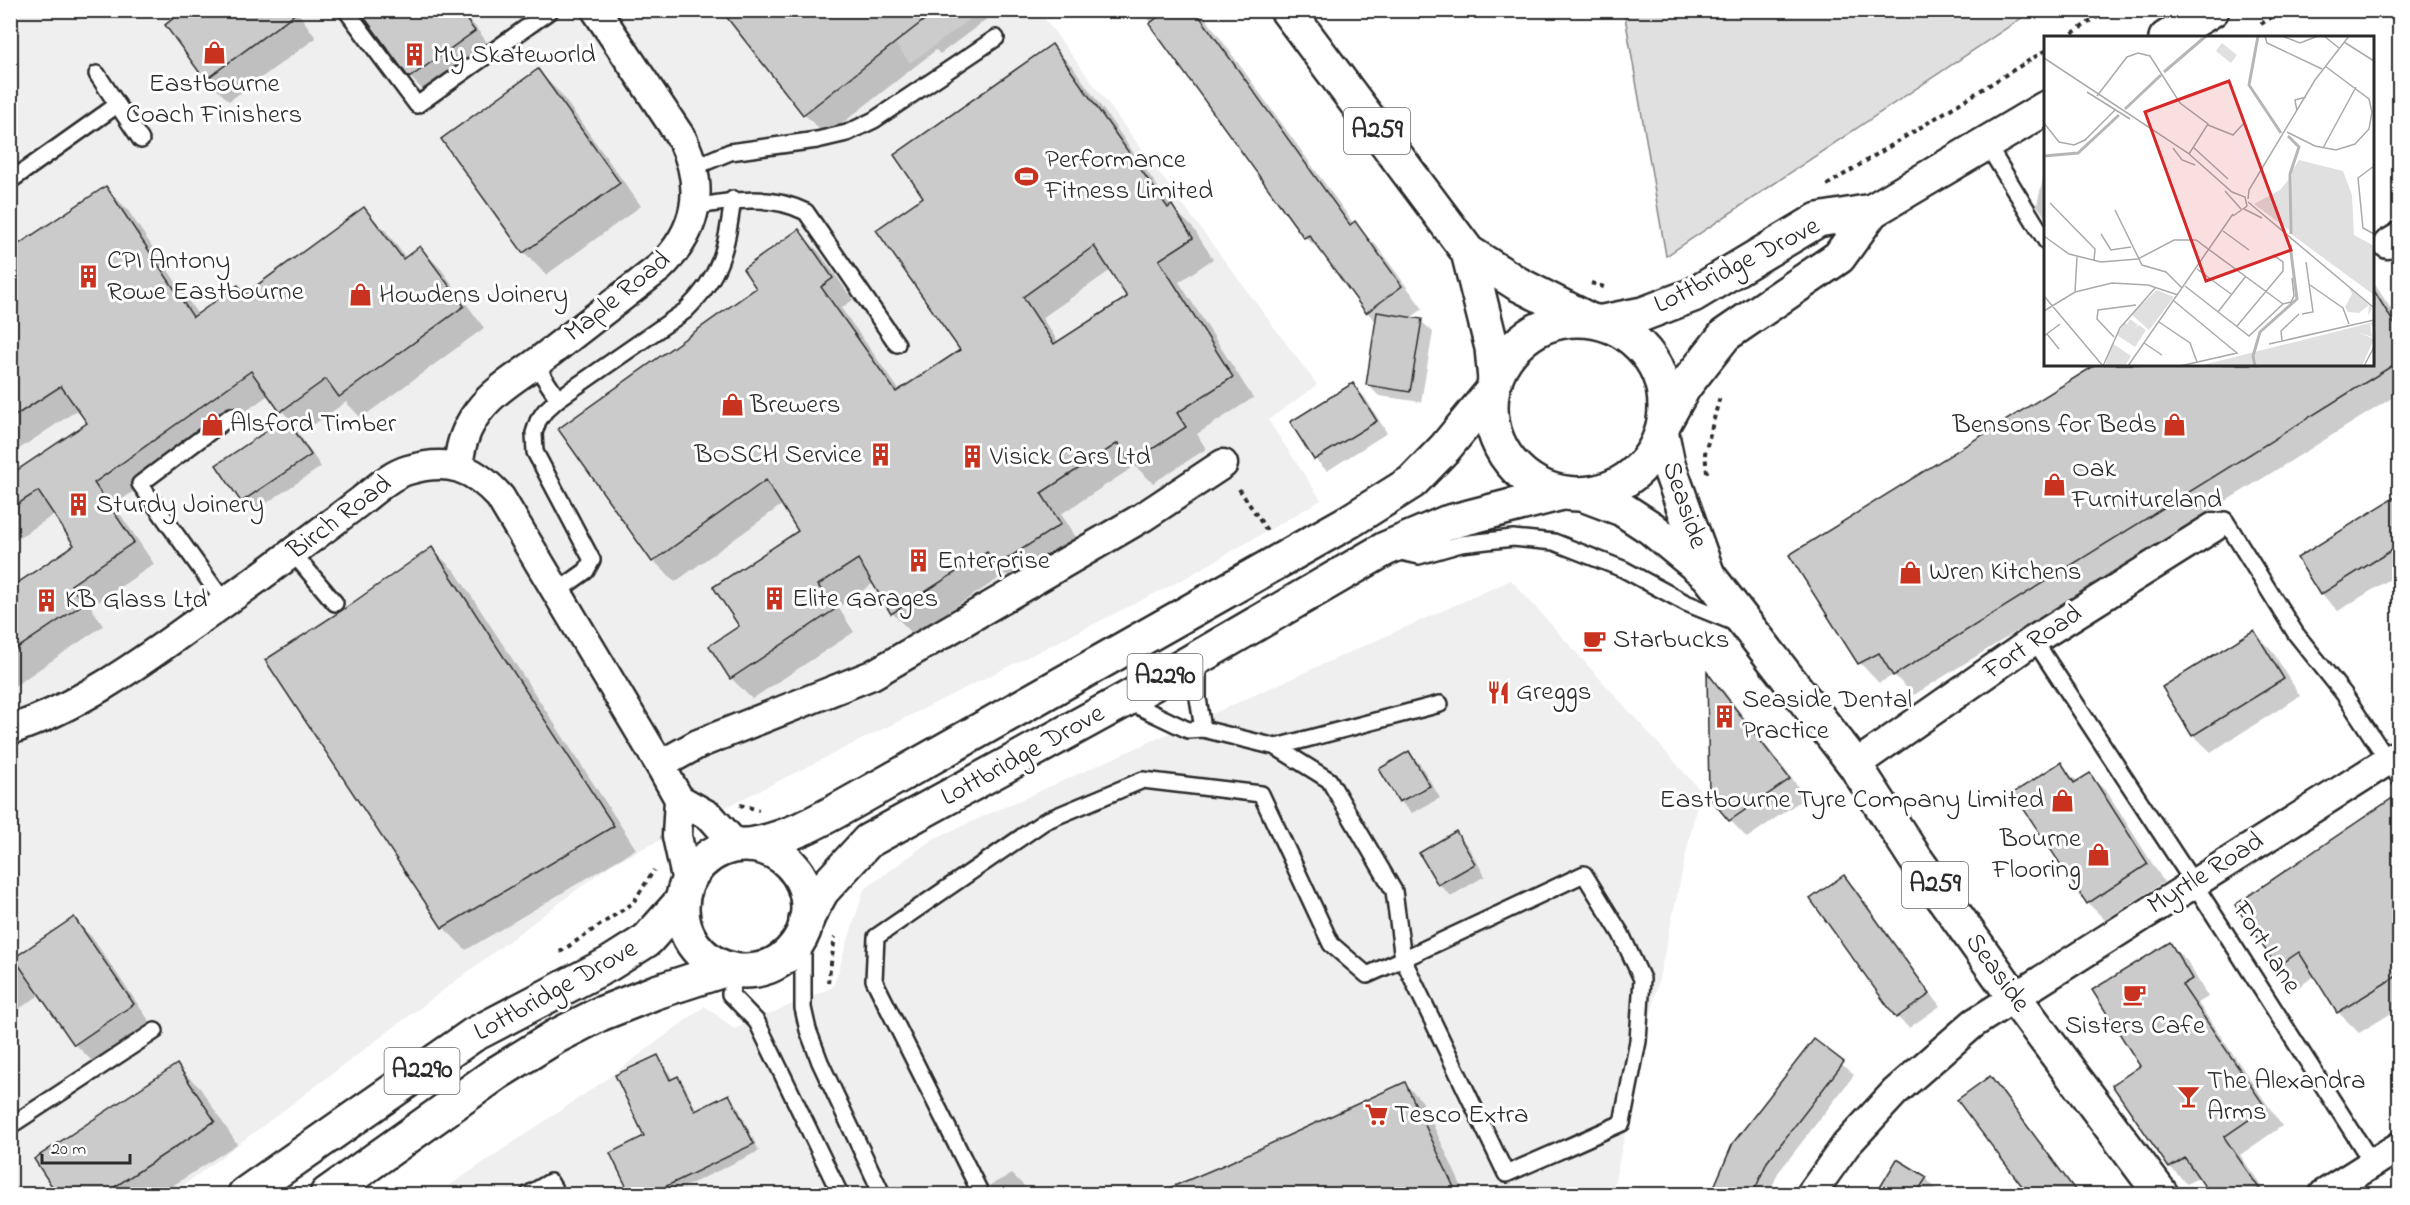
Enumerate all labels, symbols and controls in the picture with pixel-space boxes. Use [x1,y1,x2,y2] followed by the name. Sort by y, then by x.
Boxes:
[433,36,596,75] place label: My Skateworld
[2044,36,2374,366] inset map
[201,39,227,65] shop icon: Eastbourne Coach Finishers
[402,42,428,68] building icon: My Skateworld
[126,65,302,135] place label: Eastbourne Coach Finishers
[1344,108,1410,154] road number: A259
[1044,141,1213,211] place label: Performance Fitness Limited
[1014,163,1040,189] sports icon: Performance Fitness Limited
[1647,207,1827,325] street label: Lottbridge Drove
[107,242,305,312] place label: CPI Antony Rowe Eastbourne
[556,242,680,352] street label: Maple Road
[76,264,102,290] building icon: CPI Antony Rowe Eastbourne
[379,276,568,315] place label: Howdens Joinery
[348,282,374,308] shop icon: Howdens Joinery
[749,386,841,425] place label: Brewers
[719,392,745,418] shop icon: Brewers
[230,405,397,444] place label: Alsford Timber
[1952,406,2157,445] place label: Bensons for Beds
[199,411,225,437] shop icon: Alsford Timber
[2162,412,2188,438] shop icon: Bensons for Beds
[693,436,863,475] place label: BOSCH Service
[989,438,1151,477] place label: Visick Cars Ltd
[867,442,893,468] building icon: BOSCH Service
[959,444,985,470] building icon: Visick Cars Ltd
[2071,450,2222,520] place label: Oak Furnitureland
[1651,456,1717,555] street label: Seaside
[279,466,400,571] street label: Birch Road
[2041,472,2067,498] shop icon: Oak Furnitureland
[96,486,264,525] place label: Sturdy Joinery
[65,492,91,518] building icon: Sturdy Joinery
[937,542,1051,581] place label: Enterprise
[906,548,932,574] building icon: Enterprise
[1929,553,2081,592] place label: Wren Kitchens
[1898,559,1924,585] shop icon: Wren Kitchens
[792,580,938,619] place label: Elite Garages
[65,581,208,620] place label: KB Glass Ltd
[761,586,787,612] building icon: Elite Garages
[34,587,60,613] building icon: KB Glass Ltd
[1975,596,2090,691] street label: Fort Road
[1613,621,1730,660] place label: Starbucks
[1582,627,1608,653] cafe icon: Starbucks
[1128,654,1202,700] road number: A2290
[1516,673,1591,712] place label: Greggs
[1485,679,1511,705] restaurant icon: Greggs
[1742,681,1912,751] place label: Seaside Dental Practice
[934,695,1113,817] street label: Lottbridge Drove
[1711,703,1737,729] building icon: Seaside Dental Practice
[1659,781,2044,820] place label: Eastbourne Tyre Company Limited
[2049,787,2075,813] shop icon: Eastbourne Tyre Company Limited
[1991,820,2082,890] place label: Bourne Flooring
[2140,823,2272,925] street label: Myrtle Road
[2086,842,2112,868] shop icon: Bourne Flooring
[1902,862,1968,908] road number: A259
[2221,893,2311,1003] street label: Fort Lane
[1955,925,2040,1022] street label: Seaside
[467,930,646,1052] street label: Lottbridge Drove
[2122,981,2148,1007] cafe icon: Sisters Cafe
[2065,1007,2206,1046] place label: Sisters Cafe
[384,1048,460,1094] road number: A2290
[2207,1062,2366,1132] place label: The Alexandra Arms
[2176,1084,2202,1110] bar icon: The Alexandra Arms
[1394,1096,1529,1135] place label: Tesco Extra
[1363,1102,1389,1128] supermarket icon: Tesco Extra
[42,1127,130,1165] scale bar
[51,1137,86,1163] text: 20 m

